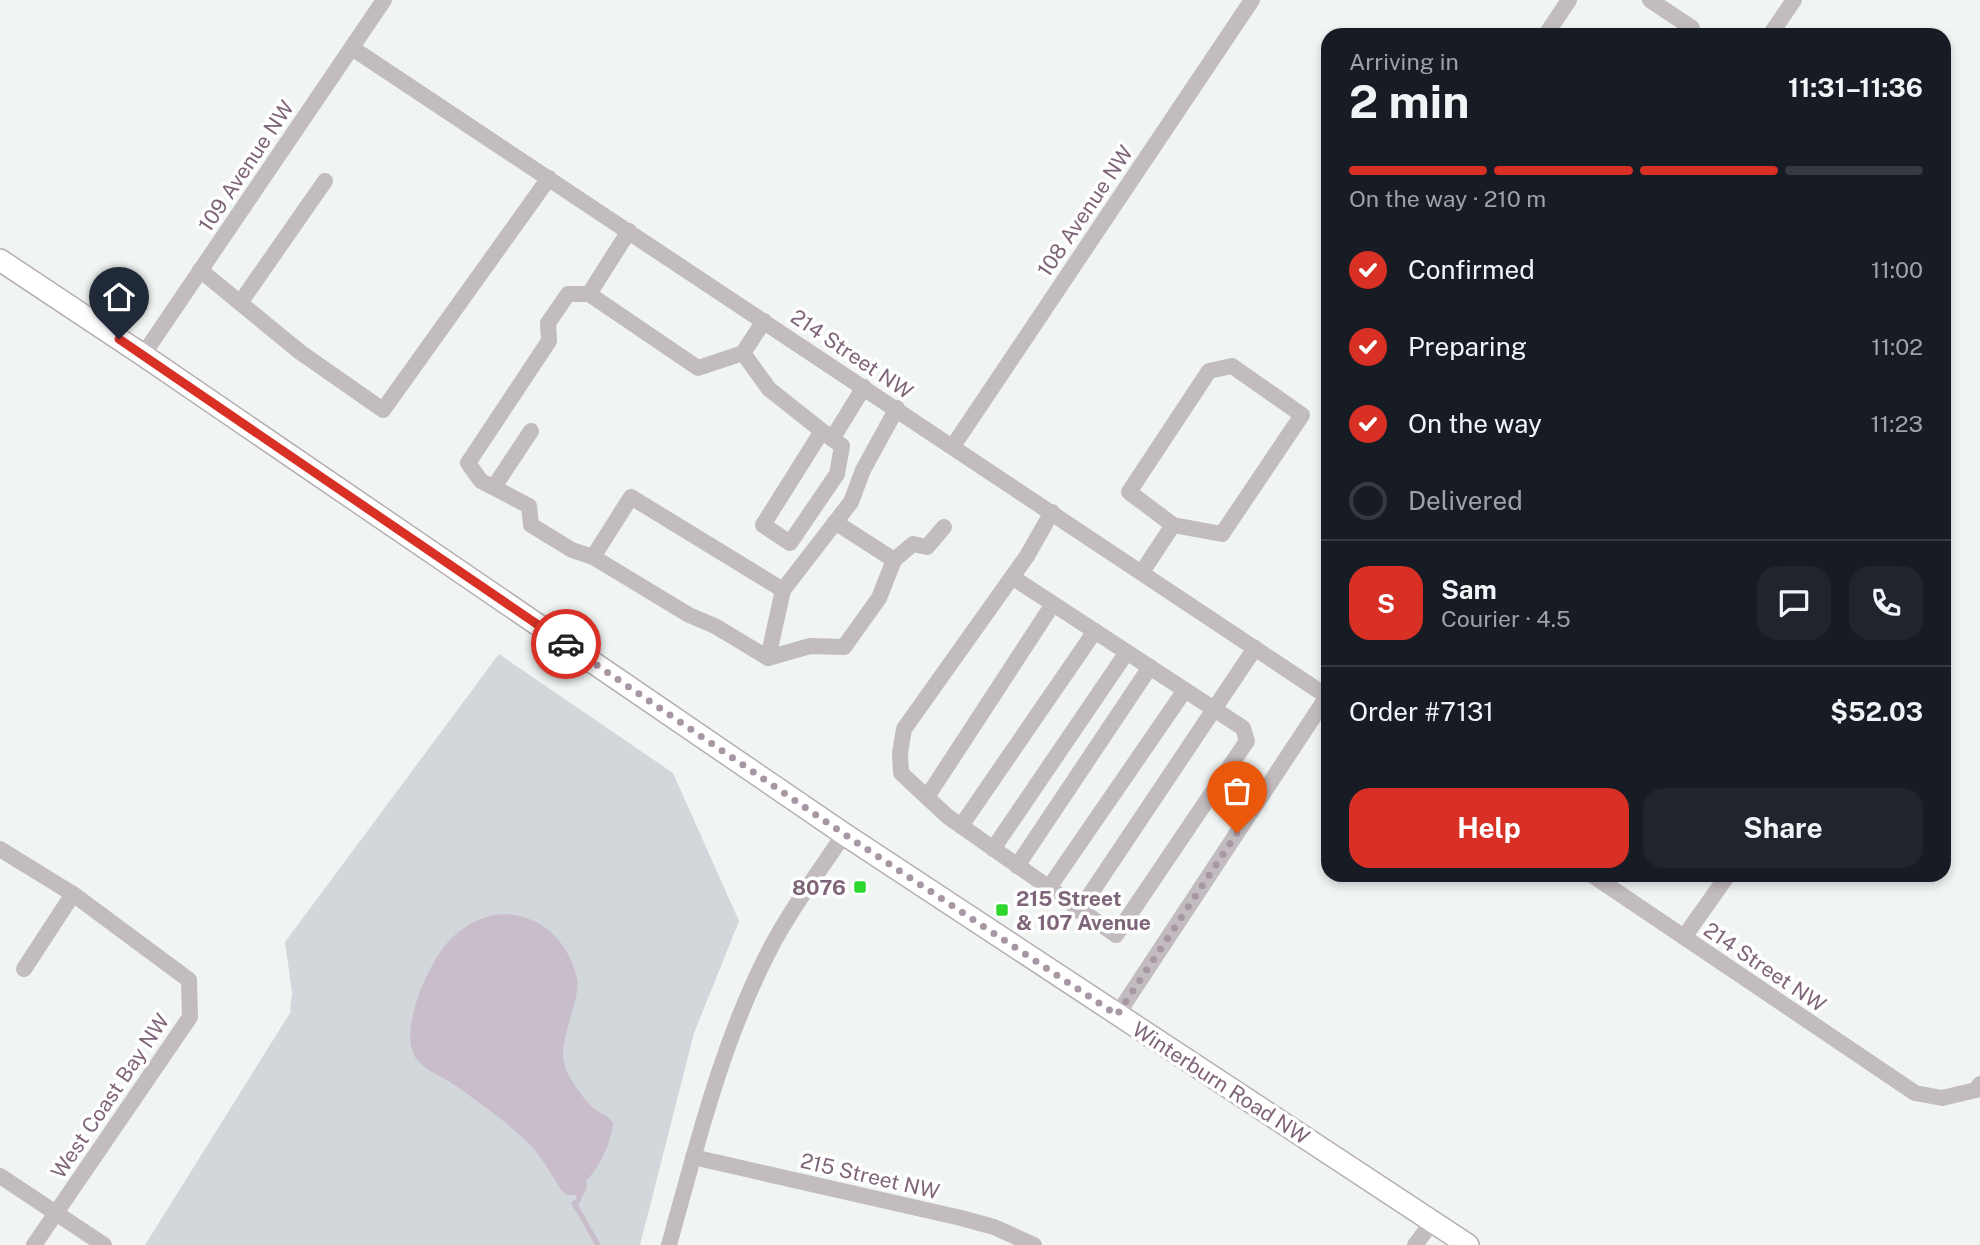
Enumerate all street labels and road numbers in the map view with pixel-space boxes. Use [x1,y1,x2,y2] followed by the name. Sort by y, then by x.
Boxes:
[193,96,299,236] street label: 109 Avenue NW
[1032,141,1138,281] street label: 108 Avenue NW
[786,304,918,404] street label: 214 Street NW
[1699,917,1831,1017] street label: 214 Street NW
[46,1009,174,1183] street label: West Coast Bay NW
[1128,1016,1314,1150] street label: Winterburn Road NW
[798,1148,942,1204] street label: 215 Street NW

